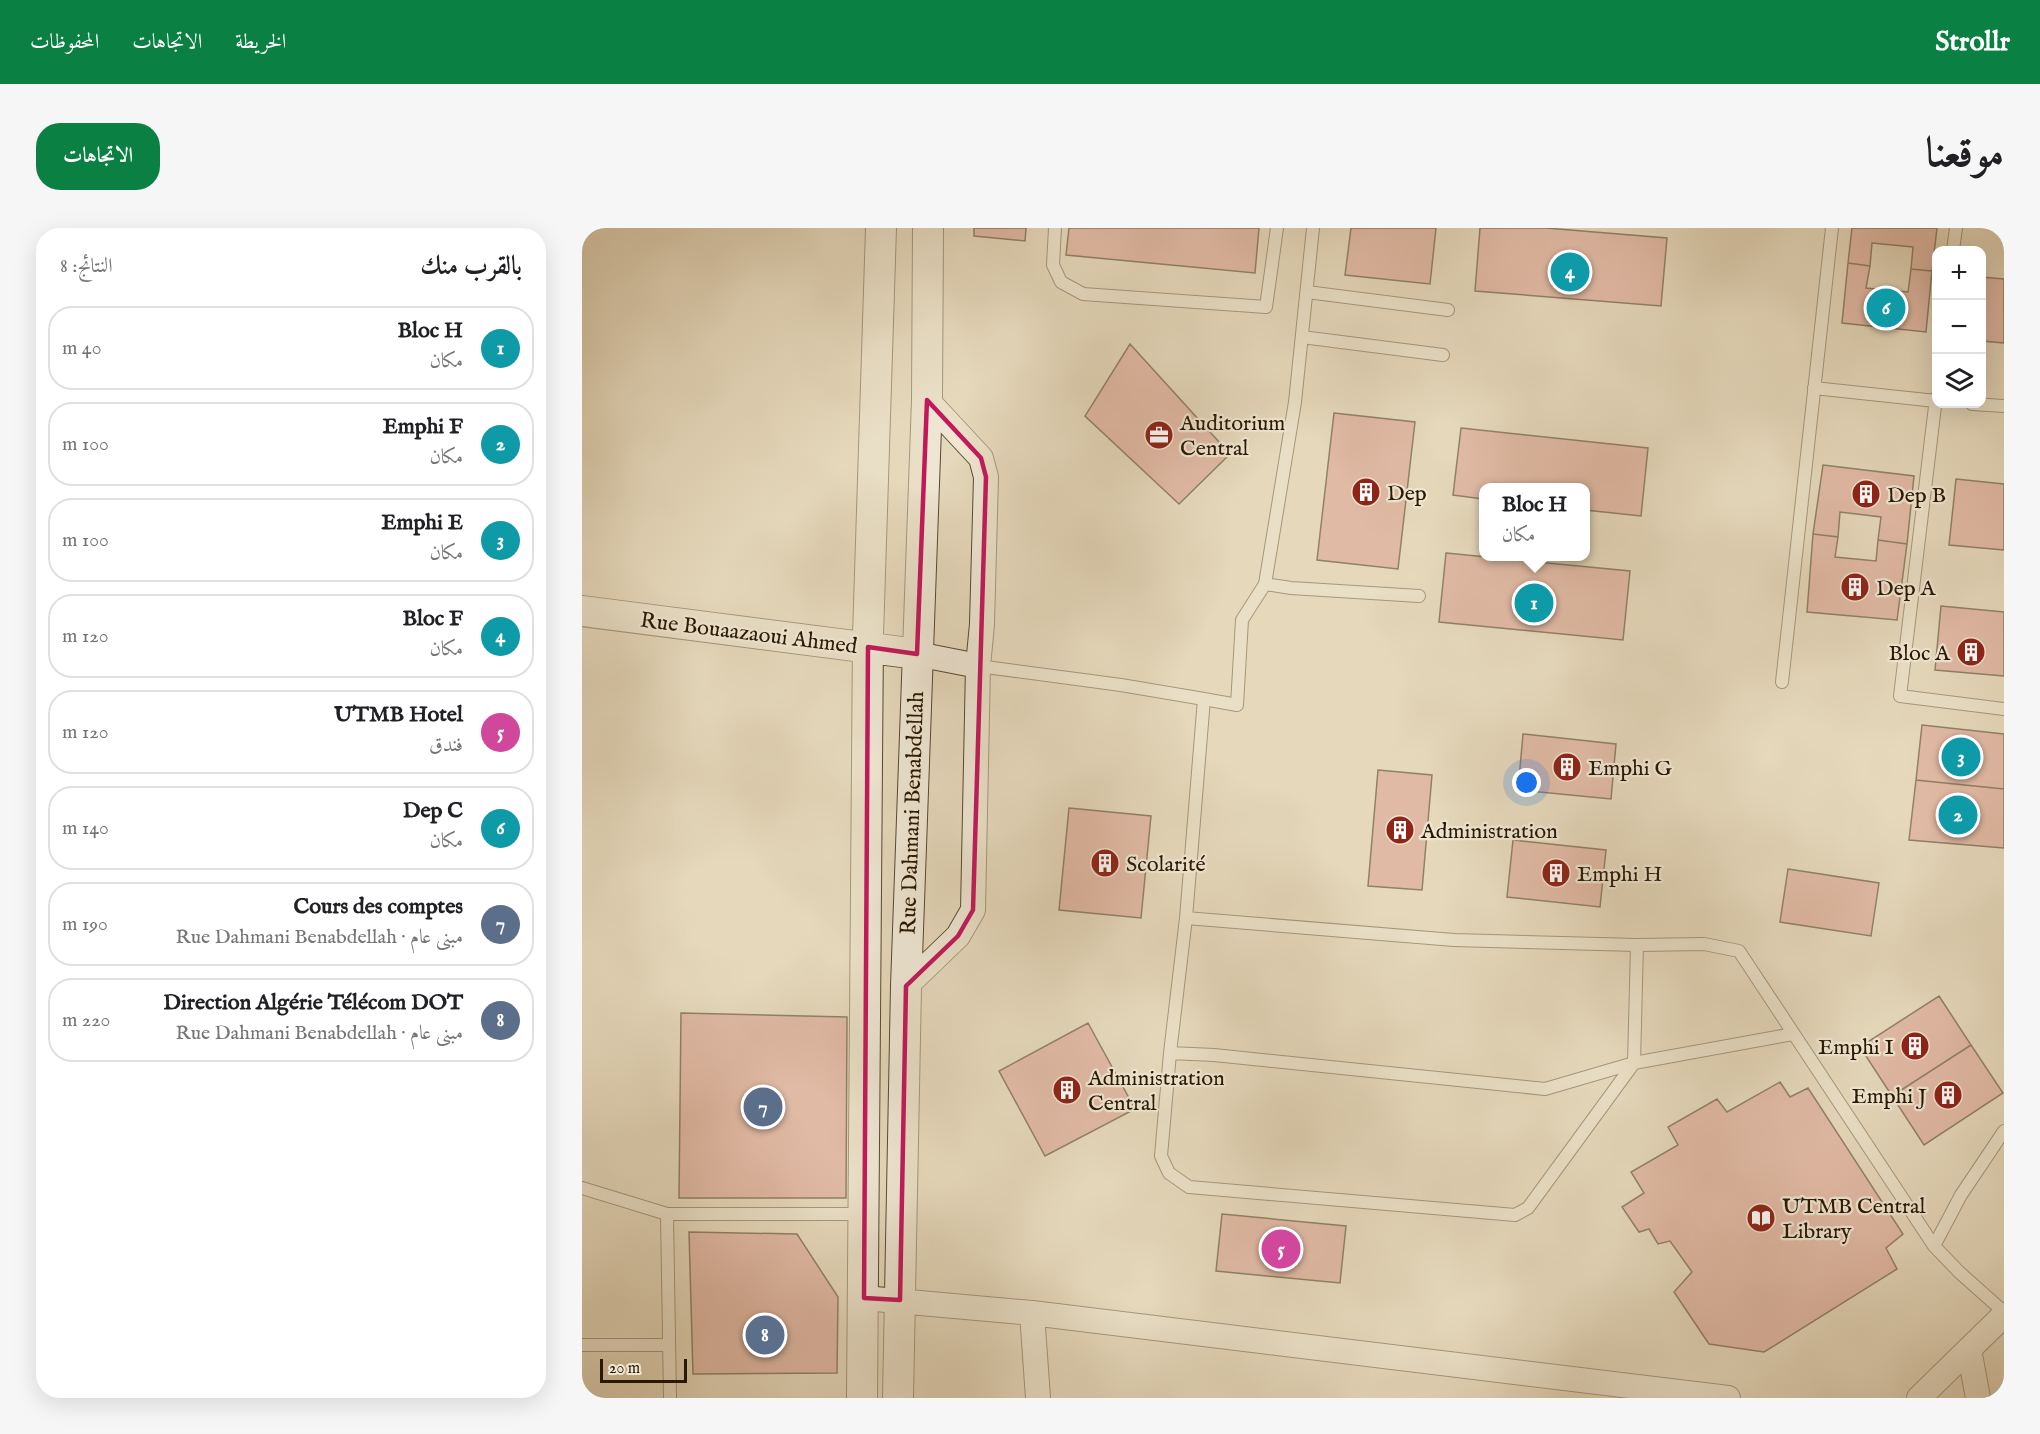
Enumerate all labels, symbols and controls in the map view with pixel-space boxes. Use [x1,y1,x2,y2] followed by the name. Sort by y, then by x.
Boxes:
[1935,25,2010,60] text: Strollr
[30,29,99,56] text: المحفوظات
[132,29,202,56] text: الاتجاهات
[235,29,286,56] text: الخريطة
[36,123,160,190] button: الاتجاهات
[1926,128,2004,181] text: موقعنا
[1932,246,1986,408] map controls
[1932,246,1986,300] button: +
[420,250,522,283] text: بالقرب منك
[1550,250,1590,294] pin: 4
[60,254,113,279] text: النتائج: 8
[1866,286,1906,331] pin: 6
[1932,300,1986,354] button: −
[398,317,463,345] text: Bloc H
[62,336,101,361] text: 40 m
[497,336,504,361] text: 1
[429,349,463,374] text: مكان
[1932,354,1986,408] button: layers
[1179,410,1285,463] place label: Auditorium Central
[383,413,463,441] text: Emphi F
[1143,419,1175,451] office icon: Auditorium Central
[62,432,109,457] text: 100 m
[496,432,505,457] text: 2
[429,445,463,470] text: مكان
[1350,476,1382,508] building icon: Dep
[1850,478,1882,510] building icon: Dep B
[1387,480,1427,508] place label: Dep
[1887,482,1946,510] place label: Dep B
[1479,483,1590,561] popup
[1502,491,1567,519] text: Bloc H
[381,509,463,537] text: Emphi E
[1502,523,1535,548] text: مكان
[62,528,109,553] text: 100 m
[497,528,504,553] text: 3
[429,541,463,566] text: مكان
[1839,571,1871,603] building icon: Dep A
[1876,575,1936,603] place label: Dep A
[1514,580,1554,626] pin: 1
[402,605,463,633] text: Bloc F
[639,607,859,661] street label: Rue Bouaazaoui Ahmed
[62,624,109,649] text: 120 m
[496,624,505,649] text: 4
[1955,636,1987,668] building icon: Bloc A
[429,637,463,662] text: مكان
[1889,640,1951,668] place label: Bloc A
[895,691,931,935] street label: Rue Dahmani Benabdellah
[334,701,463,729] text: UTMB Hotel
[62,720,109,745] text: 120 m
[497,720,504,745] text: 5
[429,733,463,758] text: فندق
[1942,734,1980,780] pin: 3
[1551,751,1583,783] building icon: Emphi G
[1588,755,1672,783] place label: Emphi G
[1512,768,1541,797] your location
[1938,792,1978,838] pin: 2
[403,797,463,825] text: Dep C
[1384,814,1416,846] building icon: Administration
[62,816,109,841] text: 140 m
[496,816,505,841] text: 6
[1420,818,1558,846] place label: Administration
[429,829,463,854] text: مكان
[1089,847,1121,879] building icon: Scolarité
[1126,851,1206,879] place label: Scolarité
[1540,857,1572,889] building icon: Emphi H
[1577,861,1662,889] place label: Emphi H
[294,893,463,921] text: Cours des comptes
[62,912,108,937] text: 190 m
[496,912,505,937] text: 7
[176,925,463,950] text: مبنى عام · Rue Dahmani Benabdellah
[163,989,463,1017] text: Direction Algérie Télécom DOT
[62,1008,110,1033] text: 220 m
[497,1008,504,1033] text: 8
[176,1021,463,1046] text: مبنى عام · Rue Dahmani Benabdellah
[1899,1030,1931,1062] building icon: Emphi I
[1818,1034,1894,1062] place label: Emphi I
[1087,1065,1225,1118] place label: Administration Central
[1051,1074,1083,1106] building icon: Administration Central
[1932,1079,1964,1111] building icon: Emphi J
[1852,1083,1927,1111] place label: Emphi J
[744,1084,783,1130] pin: 7
[1782,1193,1926,1246] place label: UTMB Central Library
[1745,1202,1777,1234] library icon: UTMB Central Library
[1262,1226,1300,1272] pin: 5
[746,1312,784,1358] pin: 8
[600,1356,687,1384] scale bar
[609,1359,640,1379] text: 20 m

